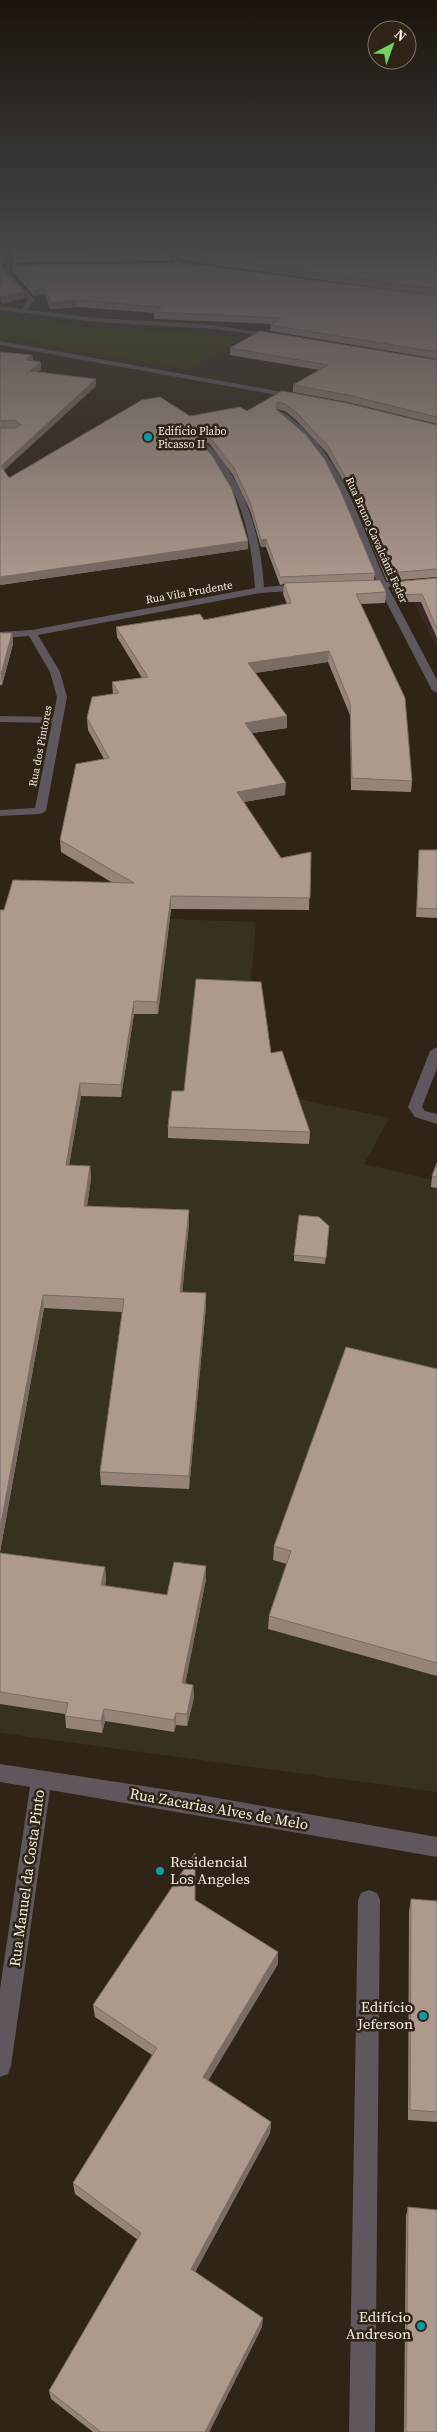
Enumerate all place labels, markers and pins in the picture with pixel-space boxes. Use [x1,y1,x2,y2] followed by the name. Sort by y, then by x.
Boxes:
[158,424,227,452] place label: Edifício Plabo Picasso II
[142,431,154,443] marker: Edifício Plabo Picasso II
[170,1851,250,1889] place label: Residencial Los Angeles
[154,1865,166,1877] marker: Residencial Los Angeles
[356,1996,413,2034] place label: Edifício Jeferson
[417,2010,429,2022] marker: Edifício Jeferson
[346,2306,411,2344] place label: Edifício Andreson
[415,2320,427,2332] marker: Edifício Andreson

